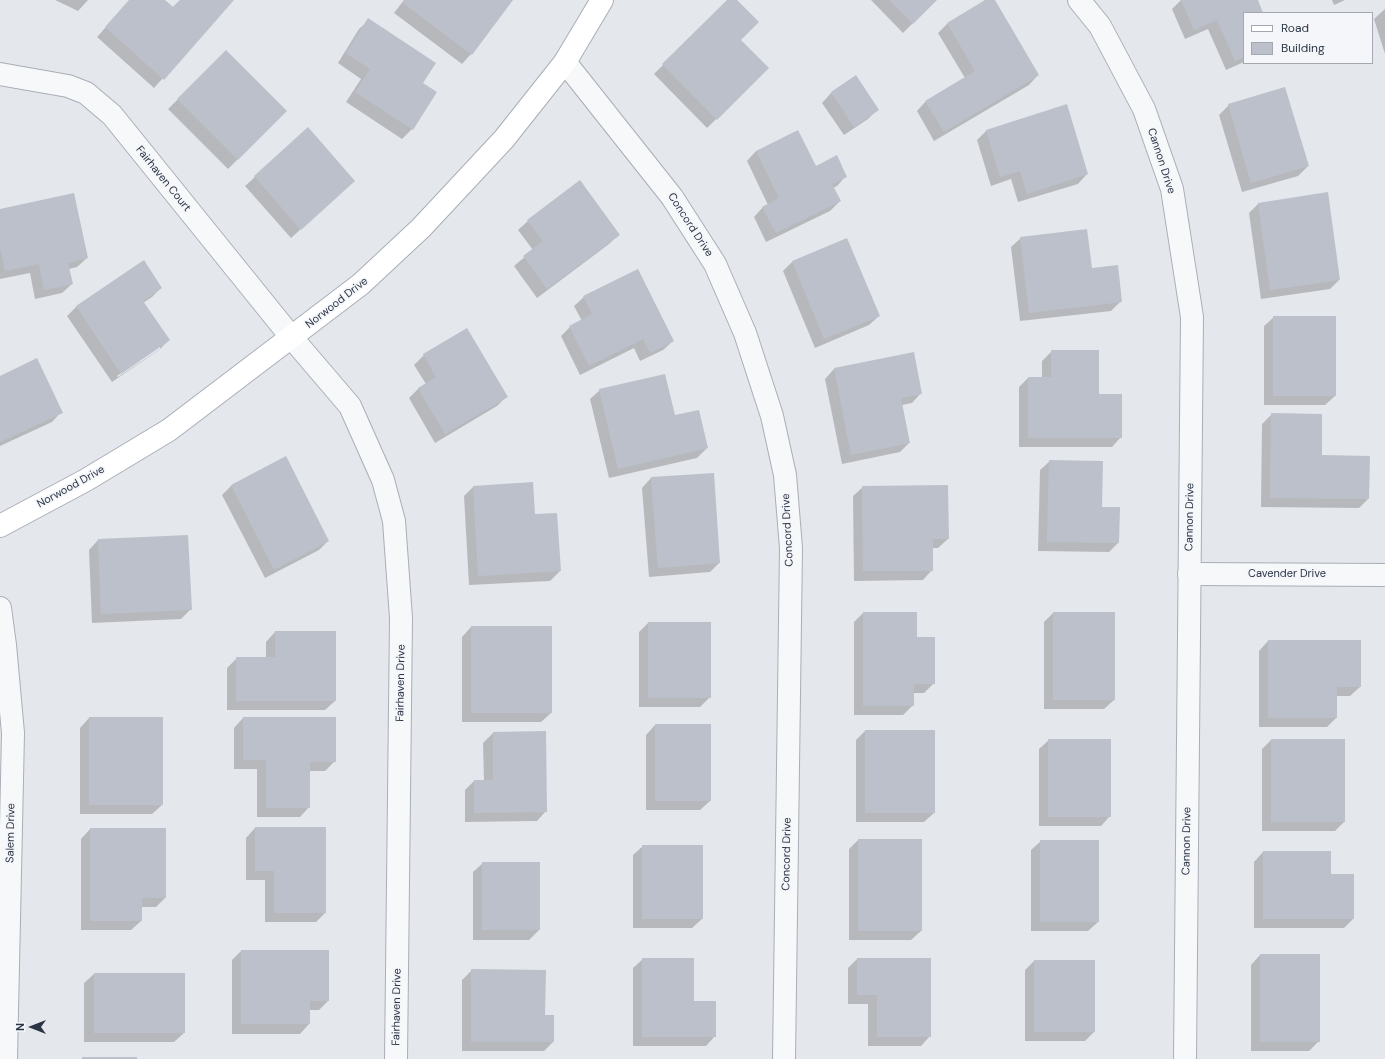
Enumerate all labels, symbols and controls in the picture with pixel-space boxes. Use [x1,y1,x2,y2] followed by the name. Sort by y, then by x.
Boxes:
[1243,12,1373,64] legend
[1281,20,1309,36] text: Road
[1281,40,1325,56] text: Building
[1144,126,1178,196] street label: Cannon Drive
[133,144,193,214] street label: Fairhaven Court
[665,191,715,259] street label: Concord Drive
[303,275,371,331] street label: Norwood Drive
[35,463,107,511] street label: Norwood Drive
[1183,483,1197,551] street label: Cannon Drive
[779,493,797,567] street label: Concord Drive
[1248,567,1326,581] street label: Cavender Drive
[394,644,408,722] street label: Fairhaven Drive
[4,803,18,863] street label: Salem Drive
[1180,807,1194,875] street label: Cannon Drive
[780,817,794,891] street label: Concord Drive
[390,968,404,1046] street label: Fairhaven Drive
[12,1007,52,1047] north arrow
[13,1023,27,1031] text: N

